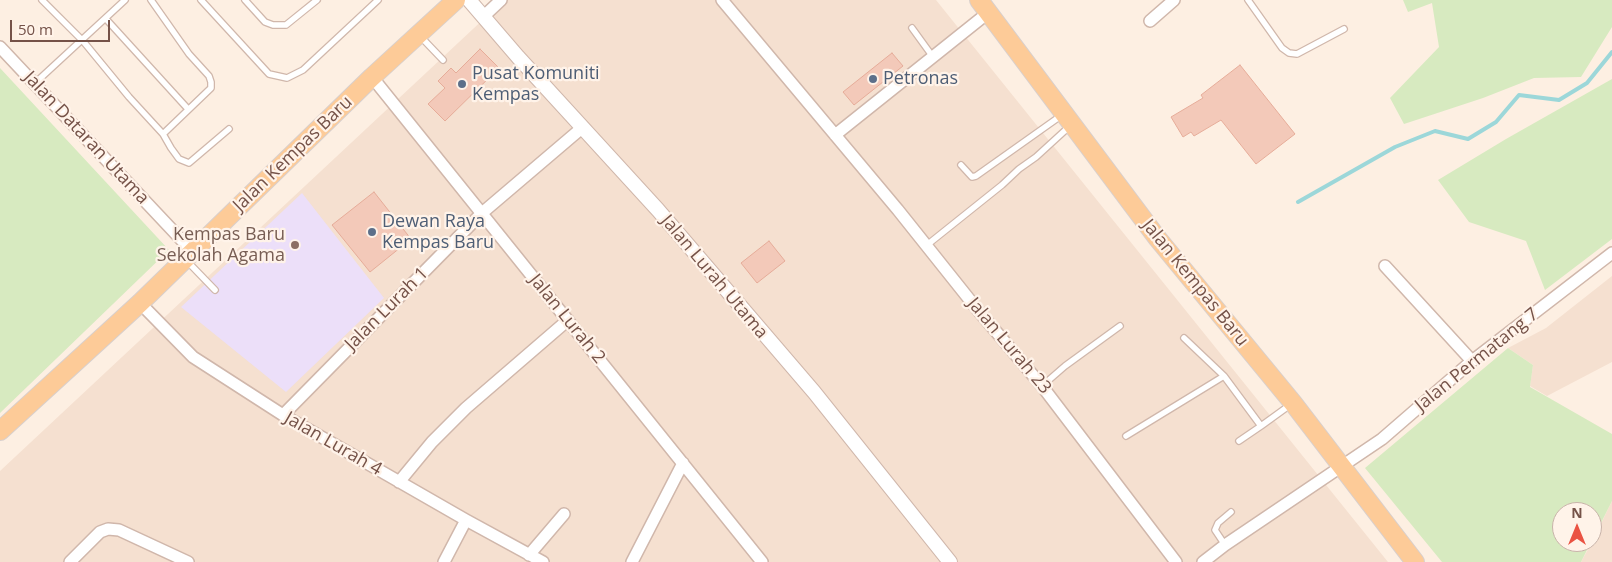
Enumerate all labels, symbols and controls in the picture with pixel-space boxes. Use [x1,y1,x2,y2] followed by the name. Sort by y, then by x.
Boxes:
[12,10,112,42] scale bar
[18,19,53,39] text: 50 m
[472,63,600,106] place label: Pusat Komuniti Kempas
[19,67,153,209] street label: Jalan Dataran Utama
[883,68,958,90] place label: Petronas
[867,73,879,85] marker: Petronas
[456,78,468,90] marker: Pusat Komuniti Kempas
[229,92,357,216] street label: Jalan Kempas Baru
[382,211,494,253] place label: Dewan Raya Kempas Baru
[656,211,772,343] street label: Jalan Lurah Utama
[1137,215,1253,351] street label: Jalan Kempas Baru
[157,224,285,266] place label: Kempas Baru Sekolah Agama
[366,226,378,238] marker: Dewan Raya Kempas Baru
[289,239,301,251] marker: Kempas Baru Sekolah Agama
[341,263,433,355] street label: Jalan Lurah 1
[524,270,610,368] street label: Jalan Lurah 2
[962,293,1056,399] street label: Jalan Lurah 23
[1411,304,1543,416] street label: Jalan Permatang 7
[280,407,386,481] street label: Jalan Lurah 4
[1552,502,1602,552] north arrow
[1571,503,1583,522] text: N

